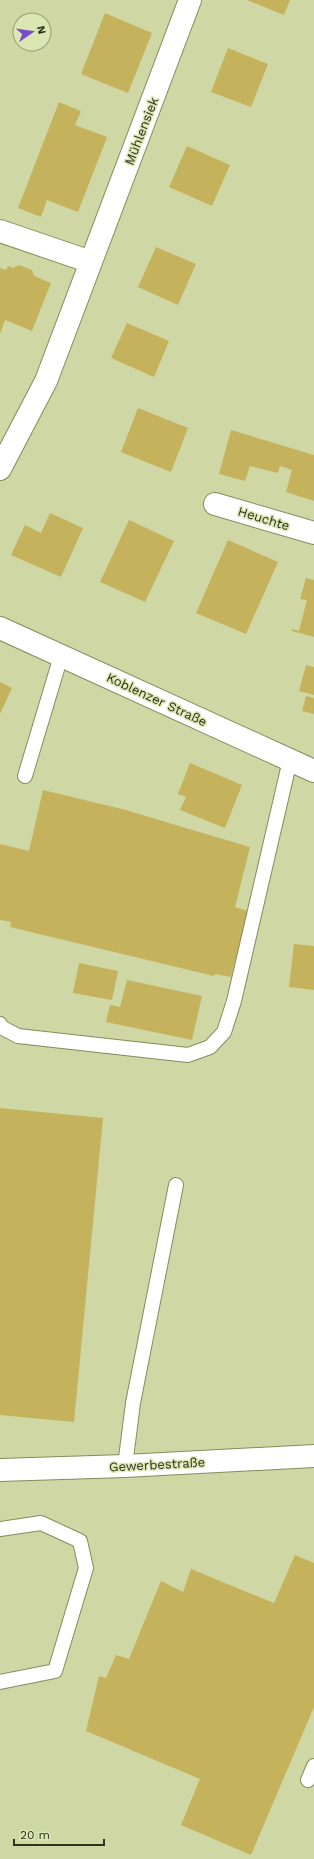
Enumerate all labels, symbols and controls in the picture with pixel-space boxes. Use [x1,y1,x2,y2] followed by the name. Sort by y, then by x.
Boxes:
[12,12,52,52] north arrow
[34,24,49,35] text: N
[122,94,162,167] street label: Mühlensiek
[236,504,291,533] street label: Heuchte
[104,670,209,729] street label: Koblenzer Straße
[109,1454,205,1475] street label: Gewerbestraße
[14,1821,104,1847] scale bar
[20,1828,50,1842] text: 20 m

